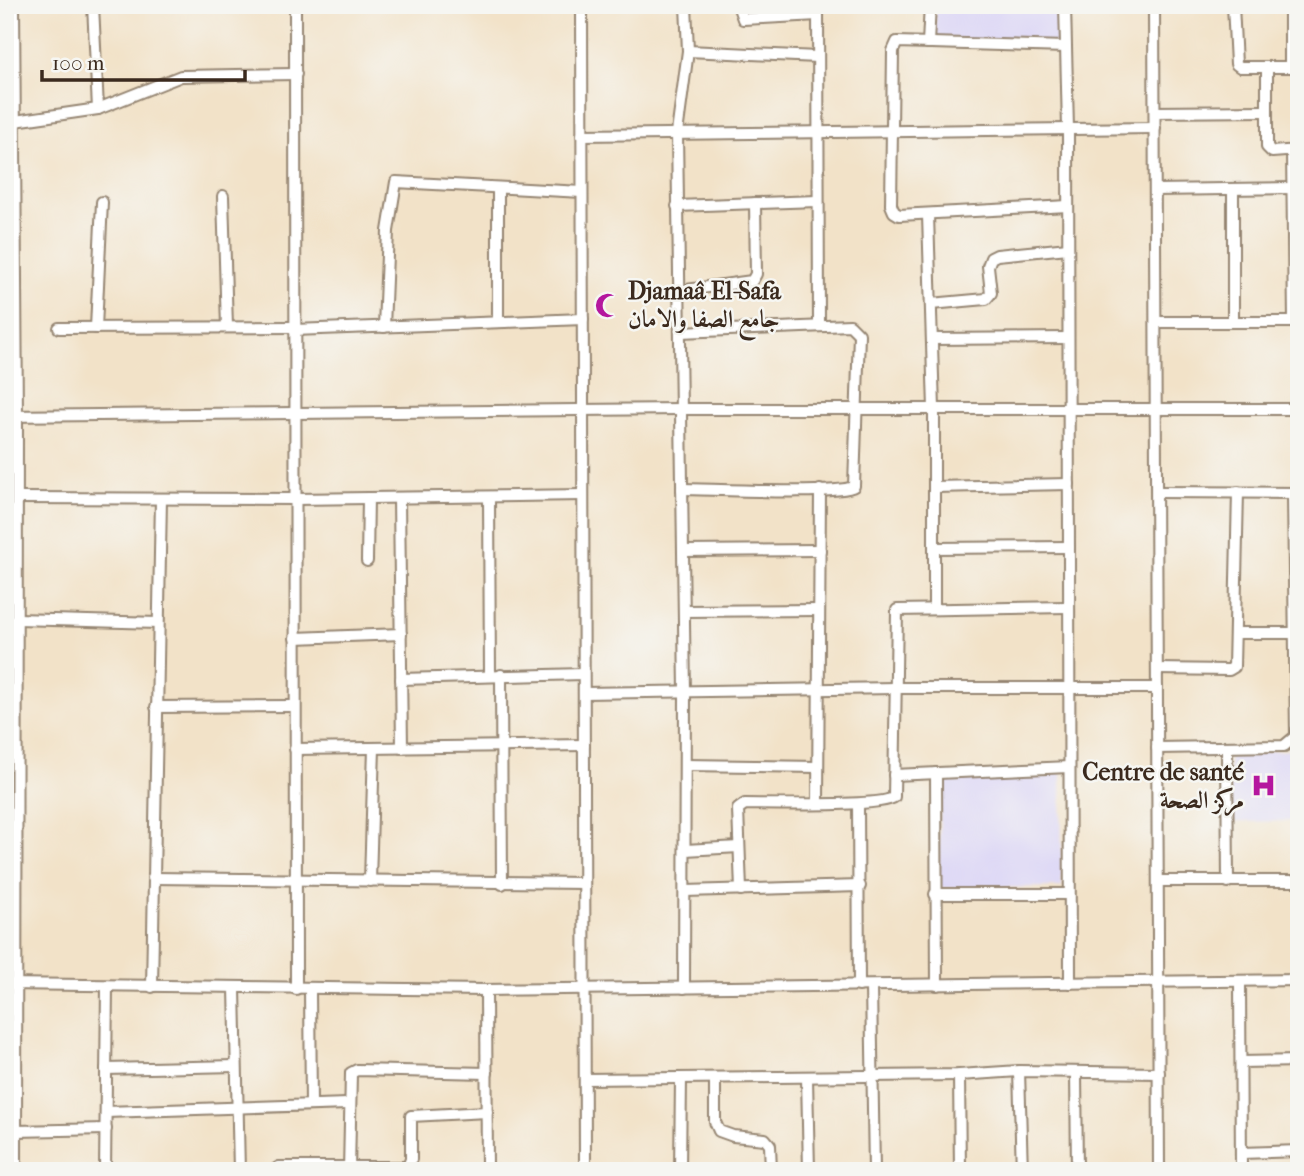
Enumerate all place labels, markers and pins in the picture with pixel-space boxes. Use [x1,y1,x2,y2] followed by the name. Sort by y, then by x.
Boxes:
[628,277,782,341] place label: Djamaâ El-Safa جامع الصفا والامان
[594,291,622,319] mosque icon: Djamaâ El-Safa جامع الصفا والامان
[1082,758,1244,817] place label: Centre de santé مركز الصحة
[1250,772,1278,800] hospital icon: Centre de santé مركز الصحة

